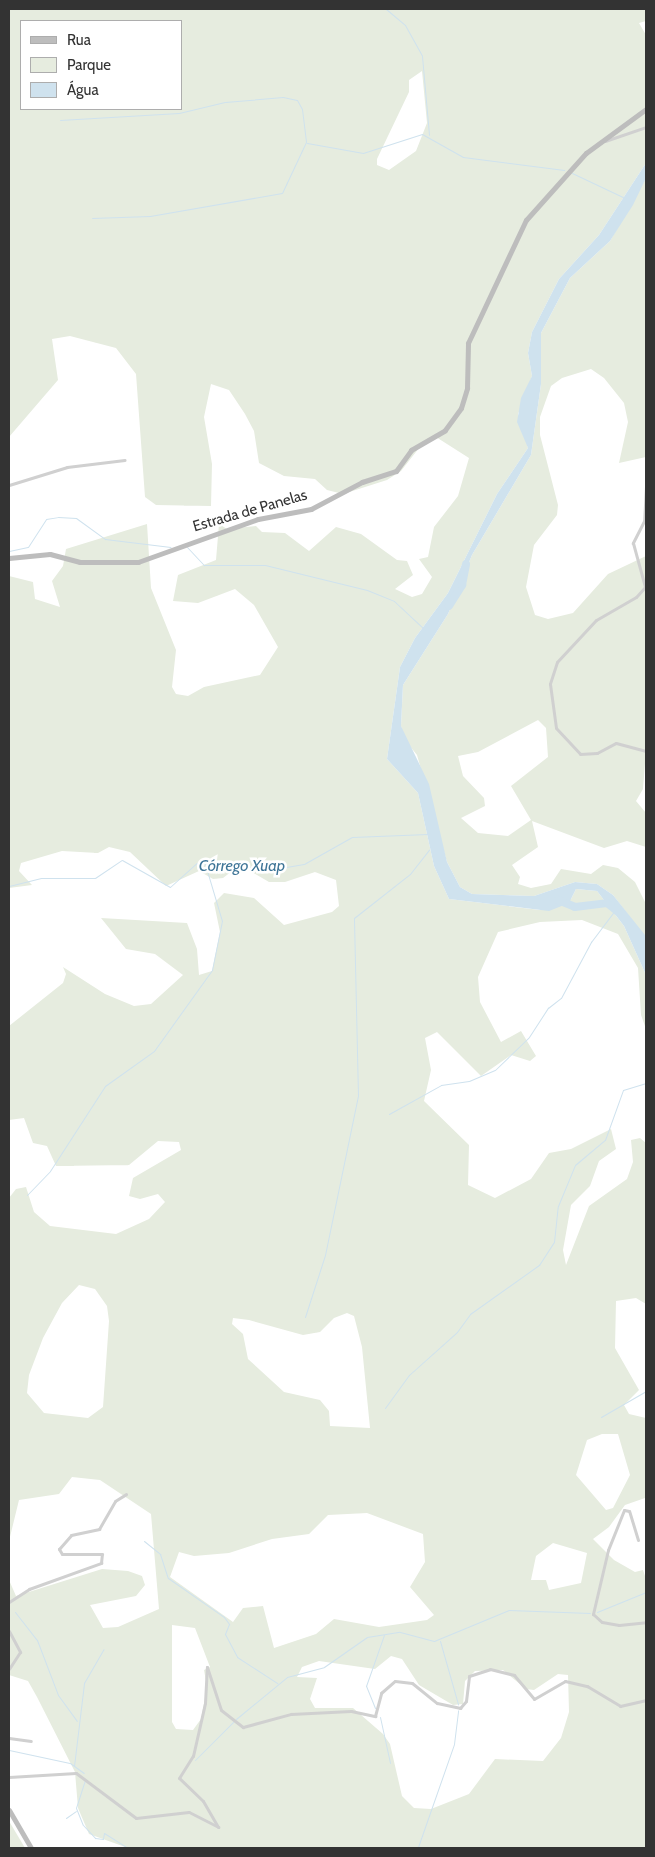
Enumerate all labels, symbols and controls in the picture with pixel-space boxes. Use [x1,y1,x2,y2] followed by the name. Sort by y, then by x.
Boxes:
[20,20,182,110] legend
[67,31,91,49] text: Rua
[67,56,111,74] text: Parque
[67,81,99,99] text: Água
[191,486,309,536] street label: Estrada de Panelas
[199,856,285,876] water label: Córrego Xuap

